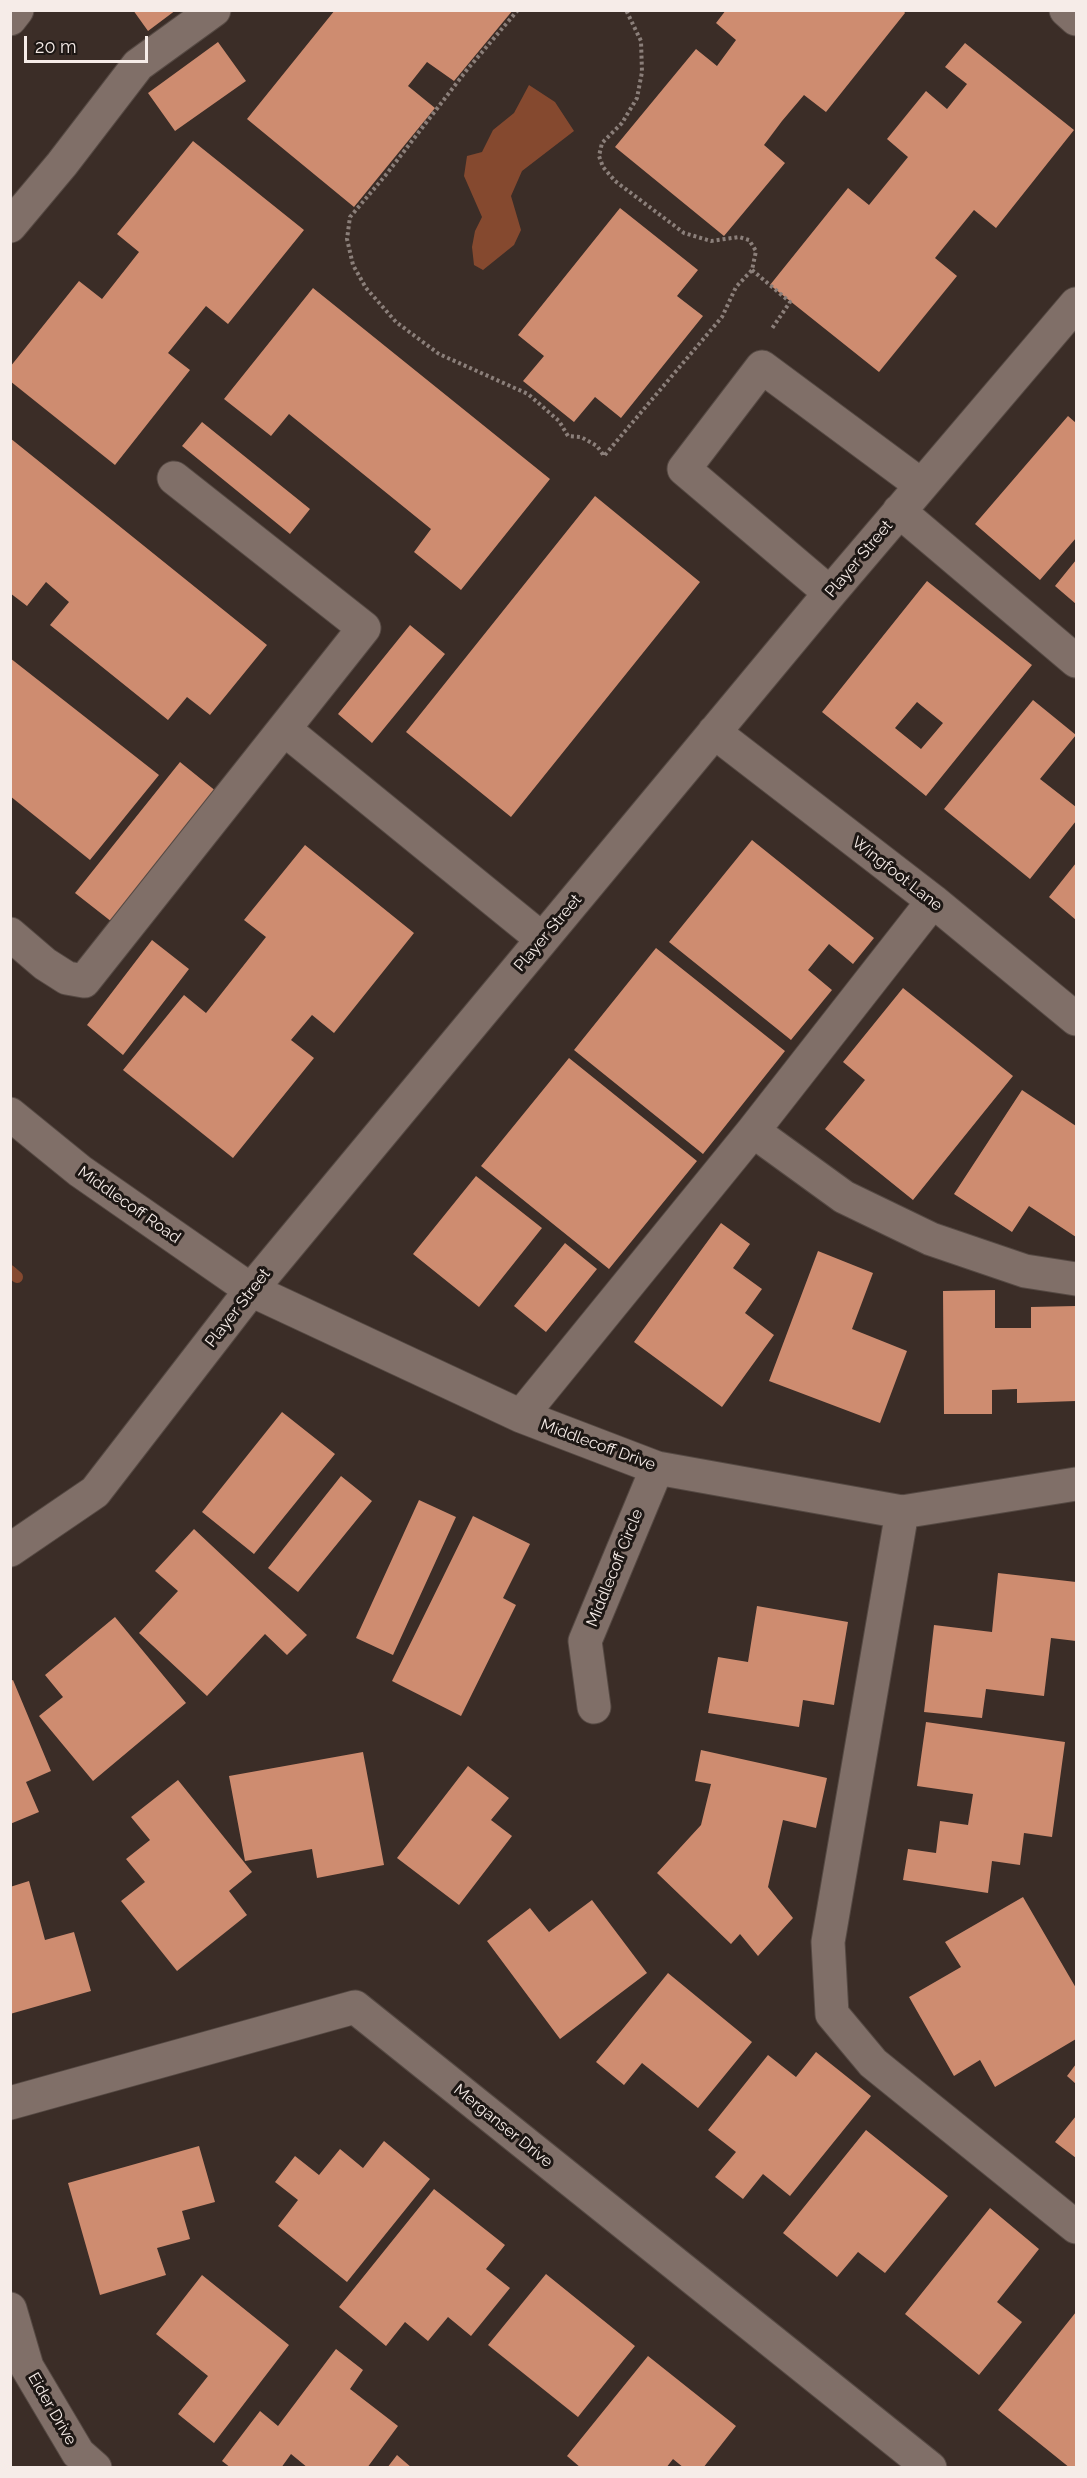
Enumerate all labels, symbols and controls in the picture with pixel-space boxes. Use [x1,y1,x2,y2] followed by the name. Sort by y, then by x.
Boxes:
[27,24,152,62] scale bar
[35,36,77,57] text: 20 m
[821,517,897,601] street label: Player Street
[848,833,946,915] street label: Wingfoot Lane
[510,891,586,975] street label: Player Street
[74,1162,184,1248] street label: Middlecoff Road
[201,1265,275,1351] street label: Player Street
[538,1415,658,1475] street label: Middlecoff Drive
[583,1506,647,1630] street label: Middlecoff Circle
[450,2080,556,2172] street label: Merganser Drive
[24,2369,80,2449] street label: Eider Drive

